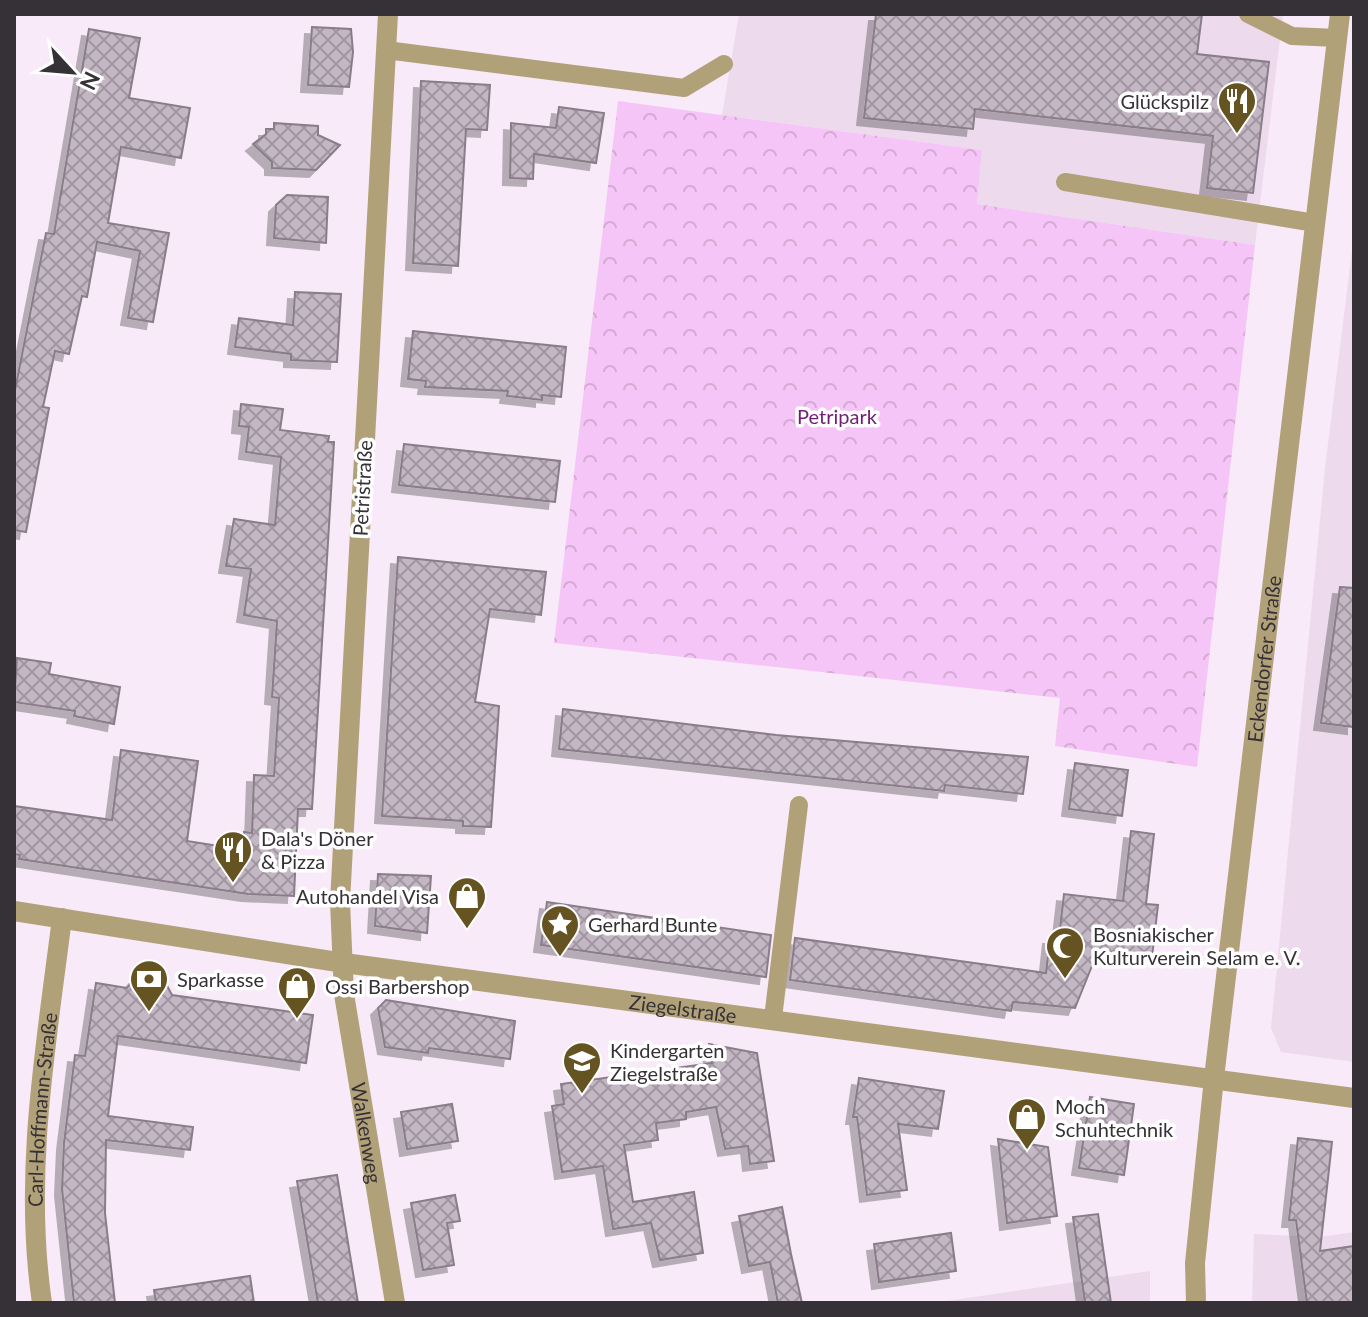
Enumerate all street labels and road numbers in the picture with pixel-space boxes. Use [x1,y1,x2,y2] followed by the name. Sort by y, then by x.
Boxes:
[347,439,377,537] street label: Petristraße
[1242,574,1285,744] street label: Eckendorfer Straße
[628,989,738,1027] street label: Ziegelstraße
[23,1011,62,1207] street label: Carl-Hoffmann-Straße
[347,1080,387,1185] street label: Walkenweg

